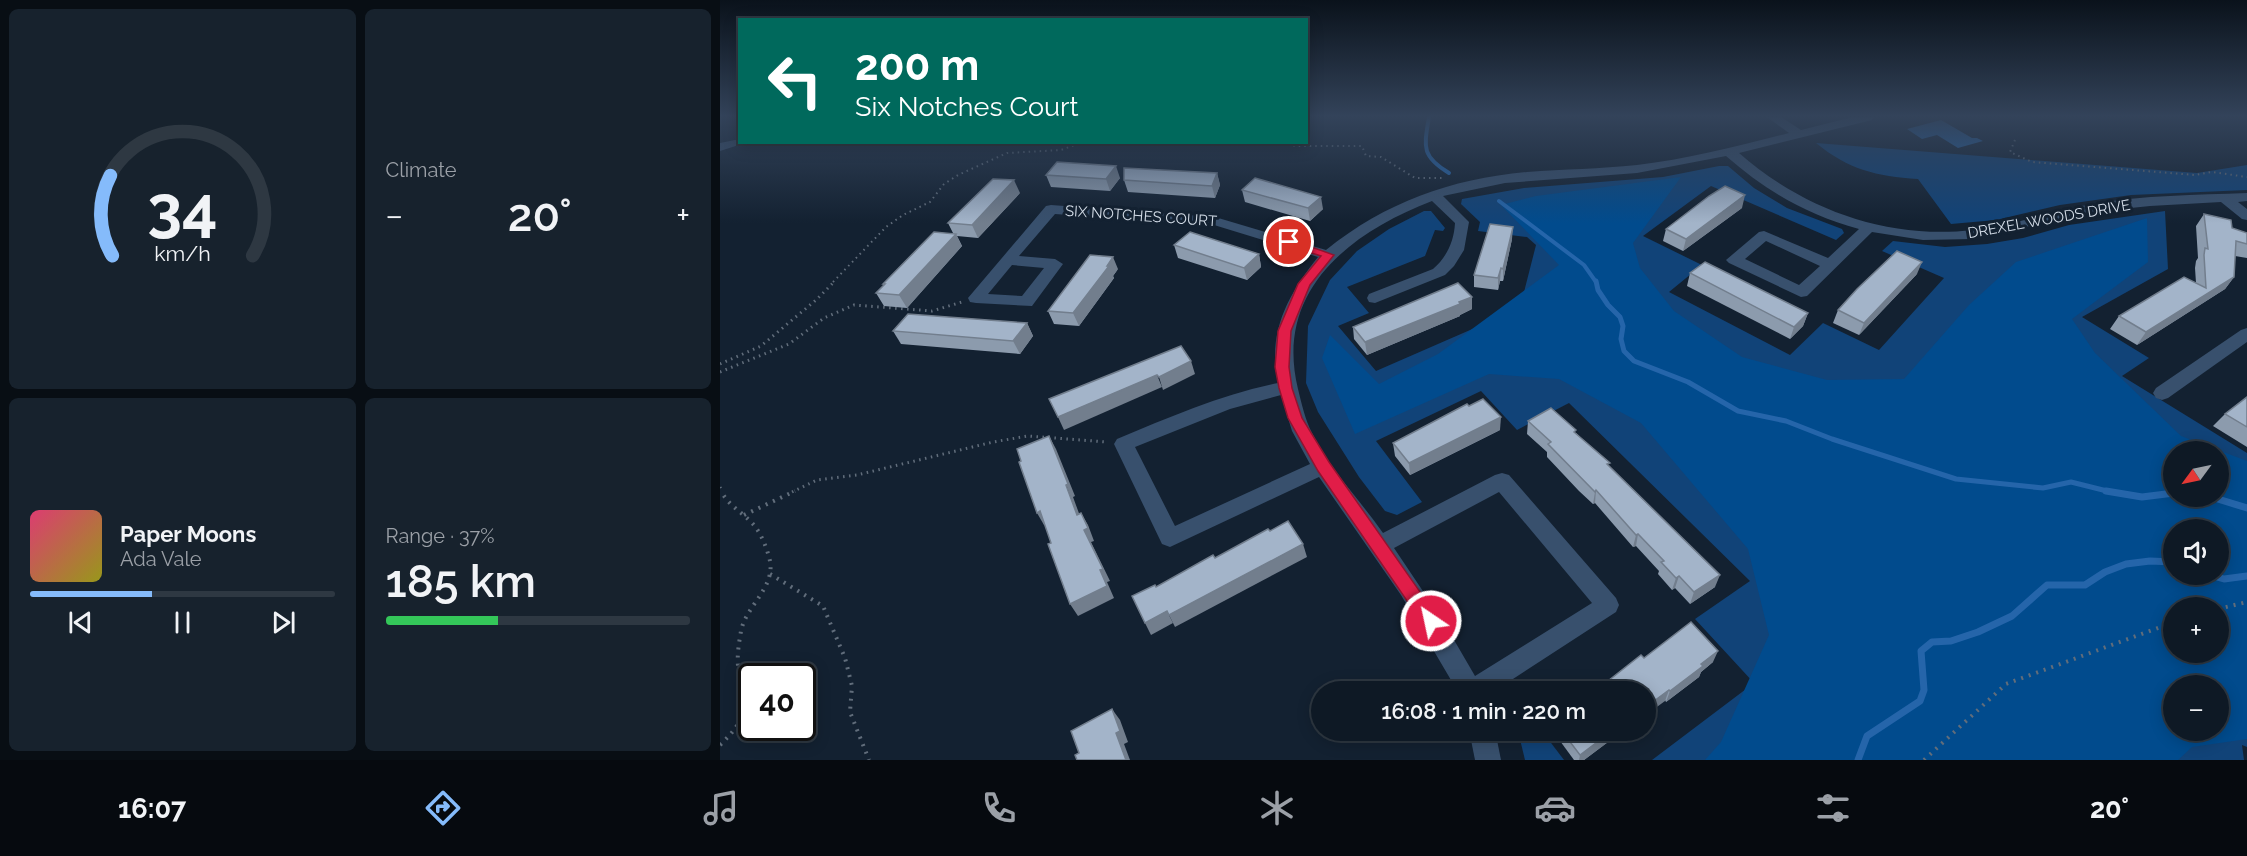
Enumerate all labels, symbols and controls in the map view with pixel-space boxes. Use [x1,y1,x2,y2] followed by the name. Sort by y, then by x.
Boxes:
[855,41,979,90] text: 200 m
[756,42,834,120] icon: left
[855,91,1079,122] text: Six Notches Court
[386,158,457,182] text: Climate
[147,171,217,245] text: 34
[508,189,572,242] text: 20°
[386,196,403,235] text: −
[676,196,690,235] text: +
[1966,196,2132,242] street label: DREXEL WOODS DRIVE
[1064,202,1218,230] street label: SIX NOTCHES COURT
[1263,216,1314,267] pin
[1272,225,1305,258] icon: arrive
[154,241,211,266] text: km/h
[2163,441,2229,507] north arrow
[2163,441,2229,741] map controls
[2163,519,2229,585] button: sound
[120,521,256,547] text: Paper Moons
[386,524,495,548] text: Range · 37%
[120,547,202,571] text: Ada Vale
[386,555,536,608] text: 185 km
[1399,589,1463,653] position arrow
[2163,597,2229,663] button: +
[64,606,97,639] icon: previous
[166,606,199,639] icon: pause
[267,606,300,639] icon: next
[738,663,816,741] speed limit sign: 40
[2163,675,2229,741] button: −
[1381,698,1586,724] text: 16:08 · 1 min · 220 m
[422,787,464,829] icon: directions
[700,787,742,829] icon: music
[978,787,1020,829] icon: phone
[1256,787,1298,829] icon: climate
[1534,787,1576,829] icon: car
[1812,787,1854,829] icon: filters
[118,793,186,824] text: 16:07
[2090,793,2129,824] text: 20°

